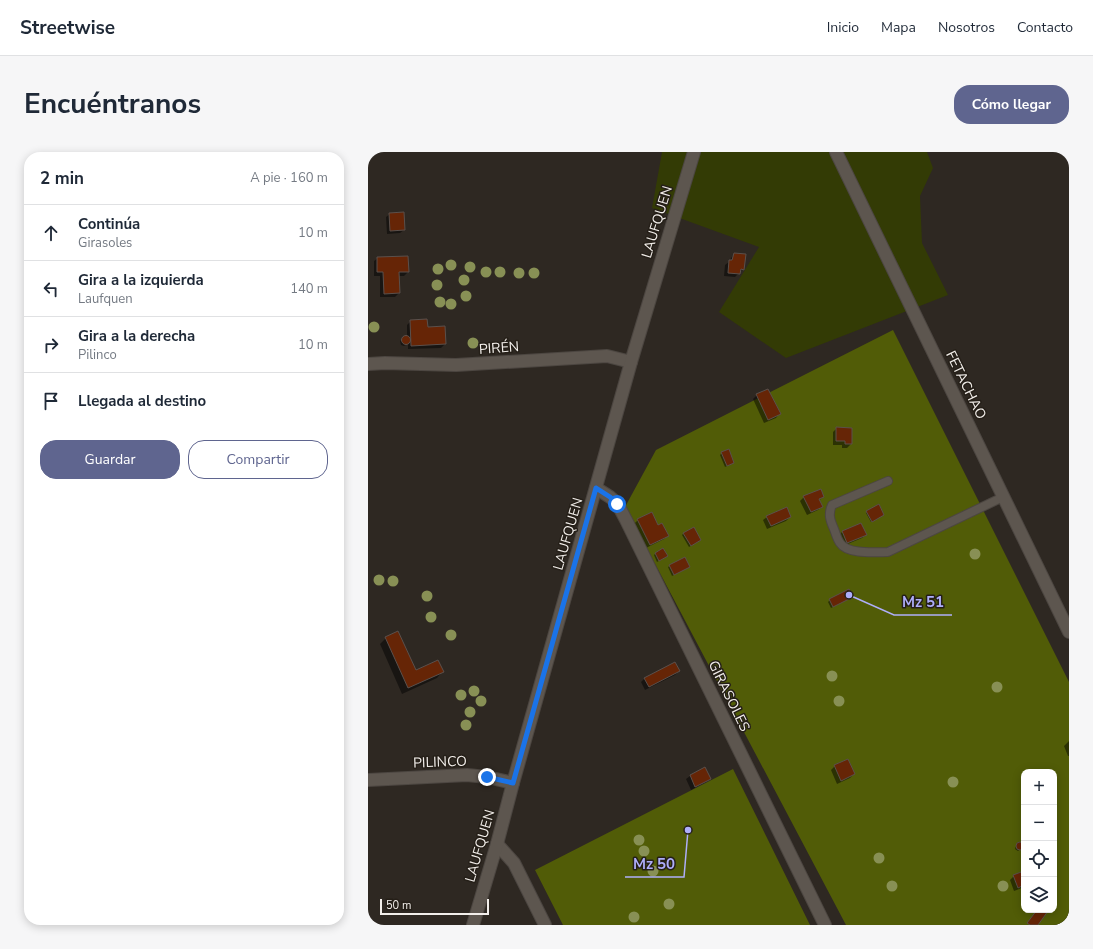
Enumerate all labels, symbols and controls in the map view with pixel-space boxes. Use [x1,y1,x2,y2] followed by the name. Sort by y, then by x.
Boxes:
[20,15,115,41] text: Streetwise
[827,18,859,37] text: Inicio
[881,18,916,37] text: Mapa
[938,18,995,37] text: Nosotros
[1017,18,1073,37] text: Contacto
[24,85,201,123] text: Encuéntranos
[954,85,1069,124] button: Cómo llegar
[40,167,84,190] text: 2 min
[250,169,328,187] text: A pie · 160 m
[637,184,677,260] street label: LAUFQUEN
[78,214,140,234] text: Continúa
[40,222,62,244] icon: ahead
[298,224,328,242] text: 10 m
[78,234,132,252] text: Girasoles
[78,270,204,290] text: Gira a la izquierda
[40,278,62,300] icon: left
[290,280,328,298] text: 140 m
[78,290,133,308] text: Laufquen
[78,326,195,346] text: Gira a la derecha
[40,334,62,356] icon: right
[298,336,328,354] text: 10 m
[478,337,520,359] street label: PIRÉN
[78,346,117,364] text: Pilinco
[941,348,991,422] street label: FETACHAO
[40,390,62,412] icon: arrive
[78,391,206,411] text: Llegada al destino
[40,440,180,479] button: Guardar
[188,440,328,479] button: Compartir
[608,495,626,513] route start
[549,496,587,572] street label: LAUFQUEN
[894,588,952,615] callout: Mz 51
[902,592,944,612] text: Mz 51
[704,657,755,735] street label: GIRASOLES
[413,752,467,772] street label: PILINCO
[478,768,496,786] route end
[1021,769,1057,913] map controls
[1021,769,1057,805] button: +
[1021,805,1057,841] button: −
[461,808,499,884] street label: LAUFQUEN
[1021,841,1057,877] button: locate
[625,850,684,877] callout: Mz 50
[633,854,675,874] text: Mz 50
[1021,877,1057,913] button: layers
[380,897,489,916] scale bar
[386,898,411,913] text: 50 m

